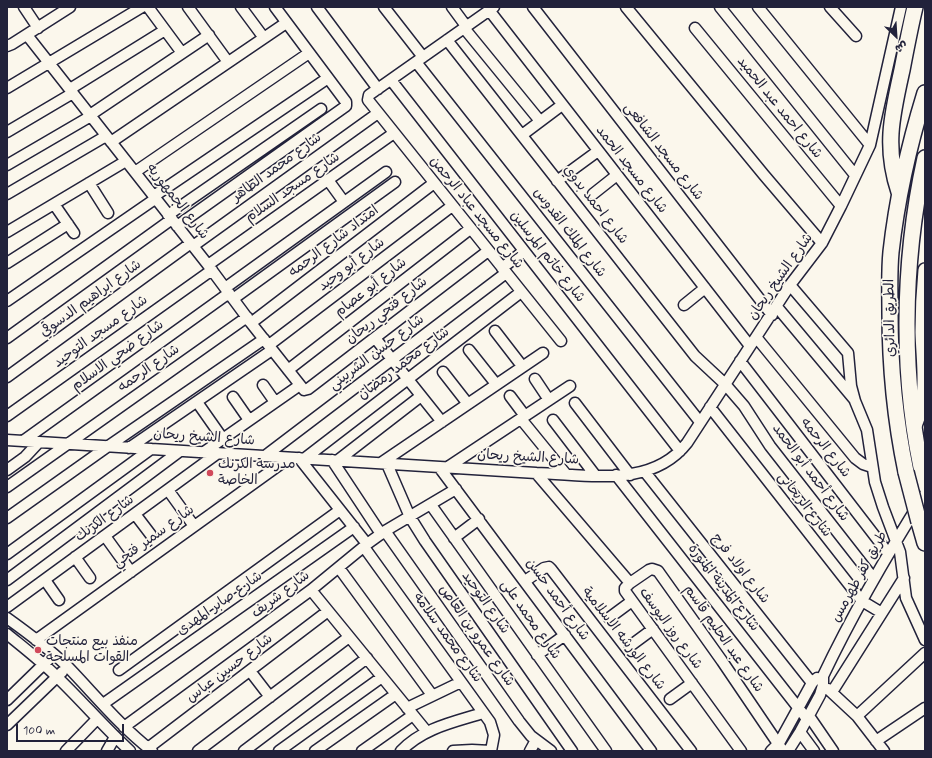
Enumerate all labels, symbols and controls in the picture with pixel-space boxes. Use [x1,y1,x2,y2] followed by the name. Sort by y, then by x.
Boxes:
[876,16,916,56] north arrow
[893,38,910,56] text: ش
[733,54,825,162] street label: شارع احمد عبد الحميد
[620,100,706,204] street label: شارع مسجد الشافعى
[592,123,670,217] street label: شارع مسجد الحمد
[229,130,325,206] street label: شارع محمد الطاهر
[243,149,343,227] street label: شارع مسجد السلام
[425,153,527,273] street label: شارع مسجد عباد الرحمن
[142,161,212,243] street label: شارع الجمهوريه
[559,162,631,248] street label: شارع احمد بدوي
[529,185,609,281] street label: شارع الملك القدوس
[286,203,382,281] street label: امتداد شارع الرحمه
[506,208,588,306] street label: شارع خاتم المرسلين
[745,230,817,324] street label: شارع الشيخ ريحان
[316,235,388,295] street label: شارع أبو وحيد
[332,255,410,321] street label: شارع أبو عصام
[37,257,145,341] street label: شارع ابراهيم الدسوقي
[343,274,431,348] street label: شارع فتحي ريحان
[882,279,900,357] street label: الطريق الدائري
[51,292,151,372] street label: شارع مسجد التوحيد
[326,312,428,394] street label: شارع حسن الشربيني
[69,317,167,395] street label: شارع ضحي الاسلام
[355,324,453,404] street label: شارع محمد رمضان
[115,342,183,396] street label: شارع الرحمه
[796,415,854,481] street label: شارع الرحمه
[768,421,852,525] street label: شارع أحمد أبو الحمد
[153,426,255,450] street label: شارع الشيخ ريحان
[477,447,579,469] street label: شارع الشيخ ريحان
[218,457,295,490] place label: مدرسة الكرنك الخاصة
[205,468,215,478] marker: مدرسة الكرنك الخاصة
[773,469,835,541] street label: شارع الريحانى
[72,492,138,546] street label: شارع الكرنك
[110,502,198,572] street label: شارع سمير فتحي
[828,529,892,625] street label: طريق كفر طهرمس
[707,530,773,608] street label: شارع اولاد فرج
[684,541,762,635] street label: شارع المدينة المنورة
[522,556,592,644] street label: شارع أحمد حسن
[174,568,266,640] street label: شارع صابر المهدى
[249,568,313,622] street label: شارع شريف
[457,568,513,638] street label: شارع التوحيد
[496,577,564,663] street label: شارع محمد على
[435,582,517,690] street label: شارع عمرو بن العاص
[680,582,766,696] street label: شارع عبد الحليم قاسم
[578,584,668,694] street label: شارع الورشه الاسلامية
[635,585,705,673] street label: شارع روز اليوسف
[409,590,485,686] street label: شارع محمد سلامه
[183,631,277,707] street label: شارع حسين عباس
[46,634,138,666] place label: منفذ بيع منتجات القوات المسلحة
[33,645,43,655] marker: منفذ بيع منتجات القوات المسلحة
[18,716,126,742] scale bar
[23,723,55,739] text: 100 m

